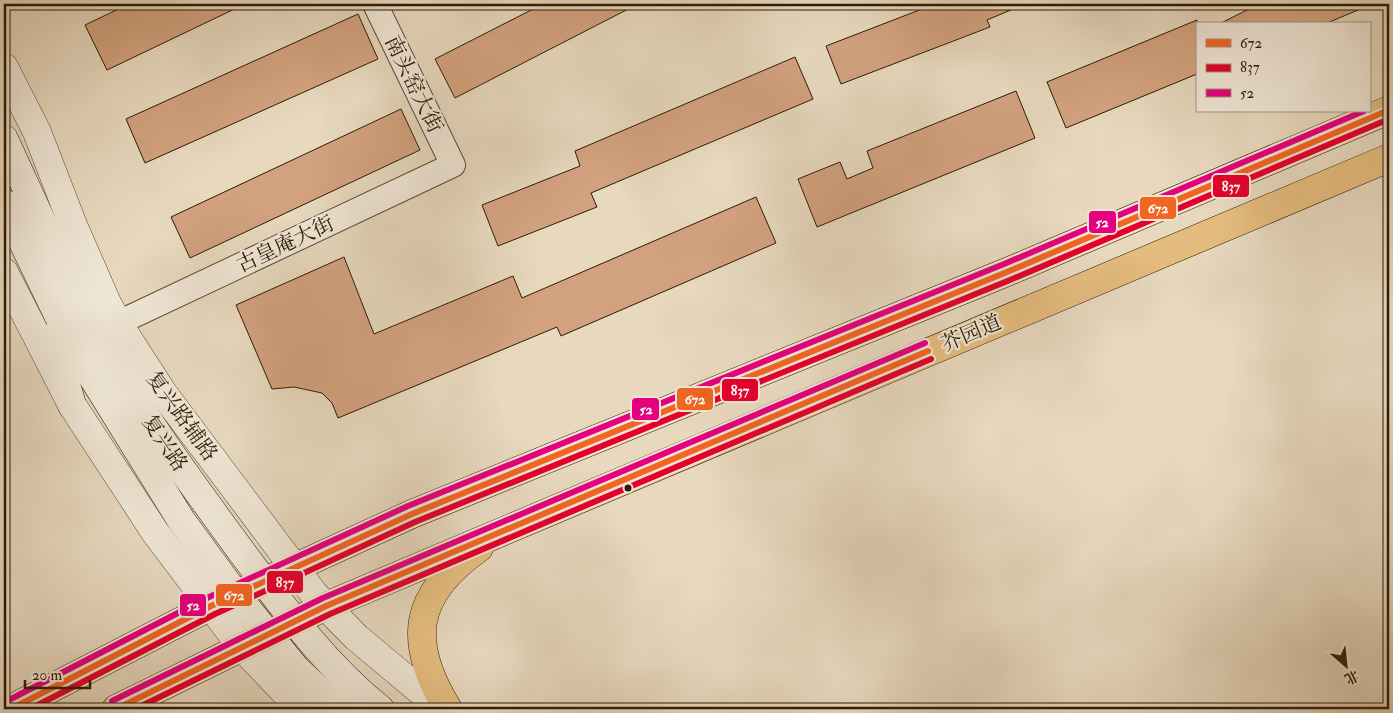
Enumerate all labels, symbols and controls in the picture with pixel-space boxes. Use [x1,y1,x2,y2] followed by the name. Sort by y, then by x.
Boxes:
[1196,22,1370,112] legend
[378,31,449,137] street label: 南头窑大街
[1240,34,1262,53] text: 672
[1240,58,1260,77] text: 837
[1240,84,1255,103] text: 52
[1212,174,1250,198] line badge: 837
[1222,178,1241,195] text: 837
[1139,196,1177,220] line badge: 672
[1148,200,1168,217] text: 672
[232,210,338,279] street label: 古皇庵大街
[1088,210,1117,234] line badge: 52
[1095,214,1109,231] text: 52
[937,309,1005,358] street label: 芥园道
[141,366,223,466] street label: 复兴路辅路
[721,378,759,402] line badge: 837
[731,382,750,399] text: 837
[676,387,714,411] line badge: 672
[685,391,705,408] text: 672
[631,397,660,421] line badge: 52
[639,401,653,418] text: 52
[137,410,193,476] street label: 复兴路
[623,483,633,493] unlabelled marker
[266,570,304,594] line badge: 837
[276,574,295,591] text: 837
[215,583,253,607] line badge: 672
[224,587,244,604] text: 672
[179,593,207,617] line badge: 52
[186,597,200,614] text: 52
[1320,640,1370,690] north arrow
[25,658,90,690] scale bar
[32,666,62,685] text: 20 m
[1342,666,1362,688] text: 北

